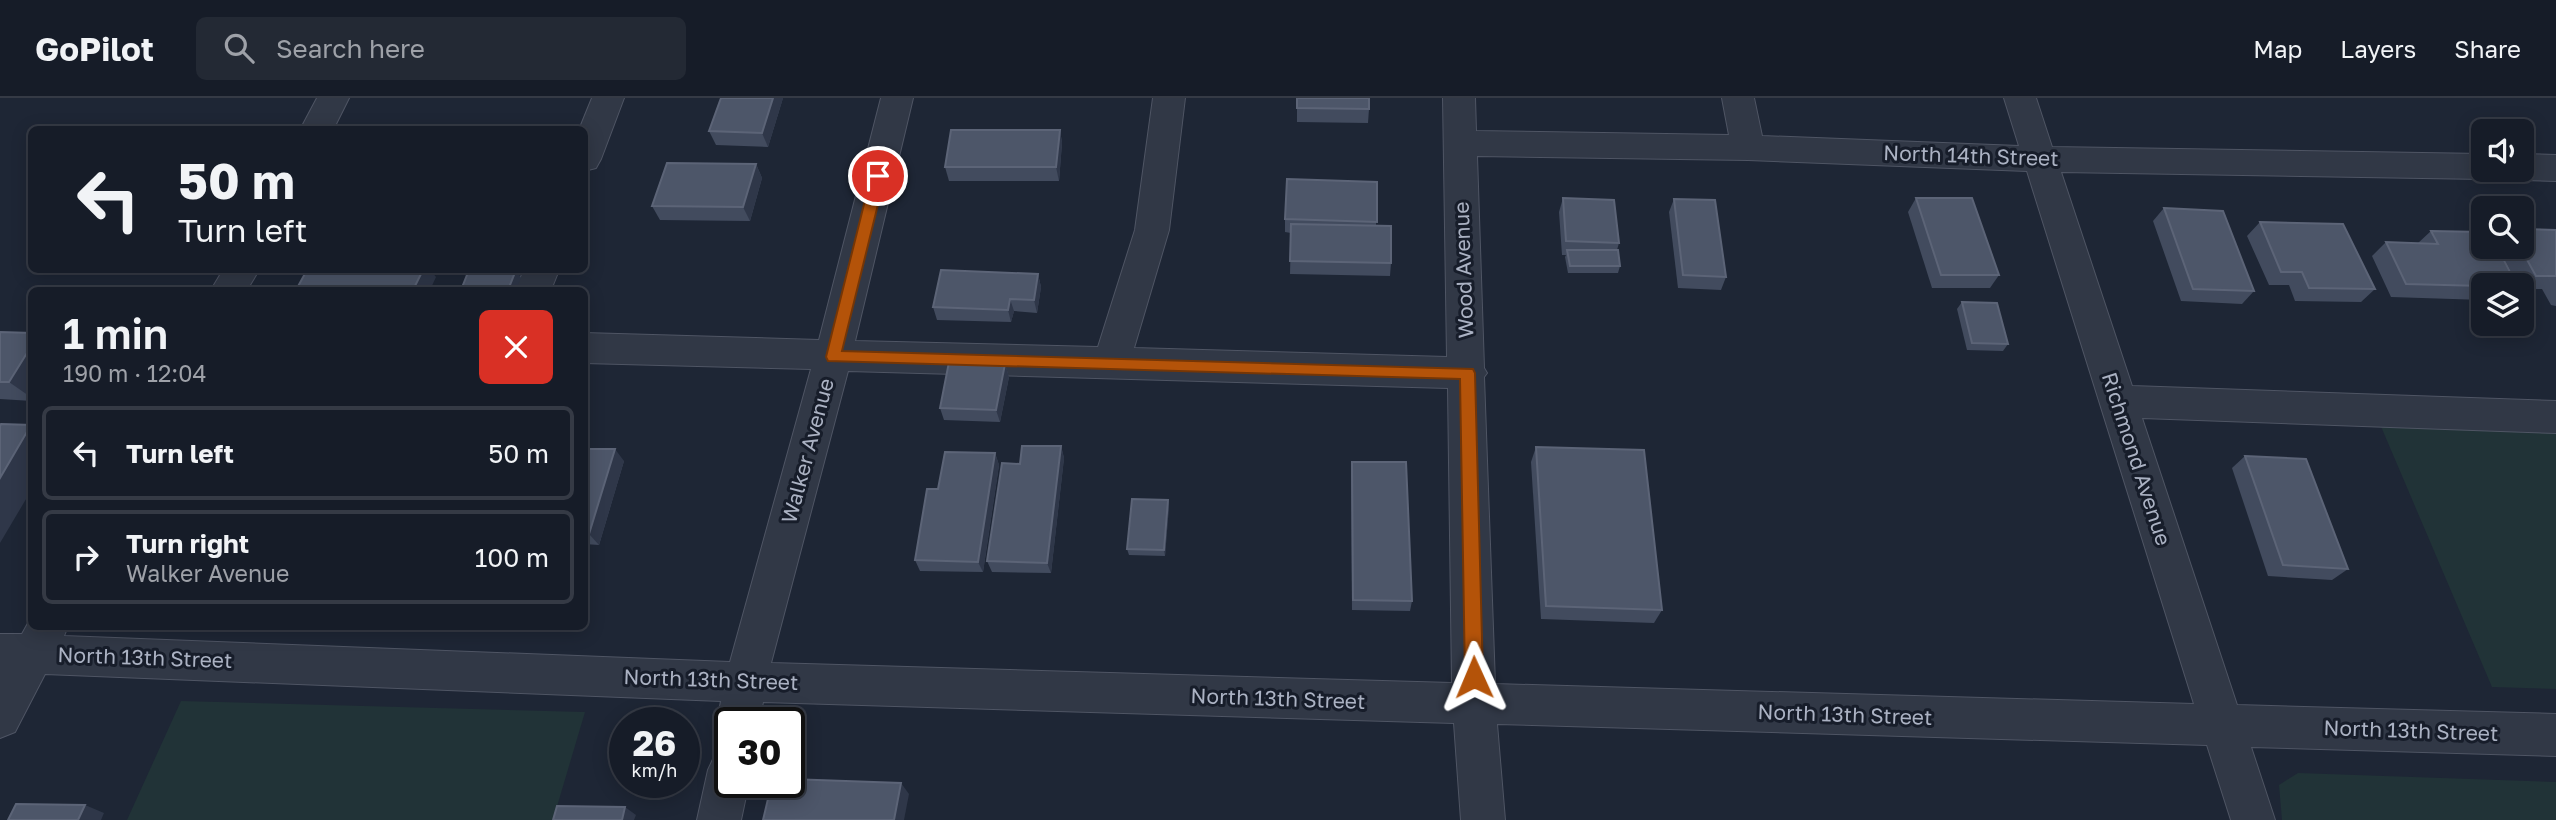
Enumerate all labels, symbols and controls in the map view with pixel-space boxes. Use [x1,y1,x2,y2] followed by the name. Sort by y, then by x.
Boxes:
[196,17,686,80] search box
[35,29,154,68] text: GoPilot
[220,29,258,67] icon: search
[276,33,425,64] text: Search here
[2253,34,2302,63] text: Map
[2340,34,2416,63] text: Layers
[2454,34,2521,63] text: Share
[2471,119,2534,336] map controls
[2471,119,2534,182] button: sound
[1883,139,2059,171] street label: North 14th Street
[848,146,908,206] pin
[178,151,295,210] text: 50 m
[63,154,154,245] icon: left
[859,157,897,195] icon: arrive
[2471,196,2534,259] button: search
[1448,201,1478,339] street label: Wood Avenue
[178,211,307,249] text: Turn left
[2471,273,2534,336] button: layers
[63,308,168,358] text: 1 min
[479,310,553,384] button: close
[63,359,207,387] text: 190 m · 12:04
[2097,369,2177,549] street label: Richmond Avenue
[775,375,839,526] street label: Walker Avenue
[67,434,105,472] icon: left
[126,438,234,469] text: Turn left
[488,438,549,469] text: 50 m
[126,528,249,559] text: Turn right
[67,538,105,576] icon: right
[475,542,549,573] text: 100 m
[126,559,289,587] text: Walker Avenue
[1437,640,1511,714] position arrow
[57,641,233,673] street label: North 13th Street
[623,663,799,695] street label: North 13th Street
[1190,682,1366,714] street label: North 13th Street
[1757,698,1933,730] street label: North 13th Street
[714,707,805,798] speed limit sign: 30
[2323,714,2499,746] street label: North 13th Street
[633,722,676,764] text: 26
[632,759,677,781] text: km/h

